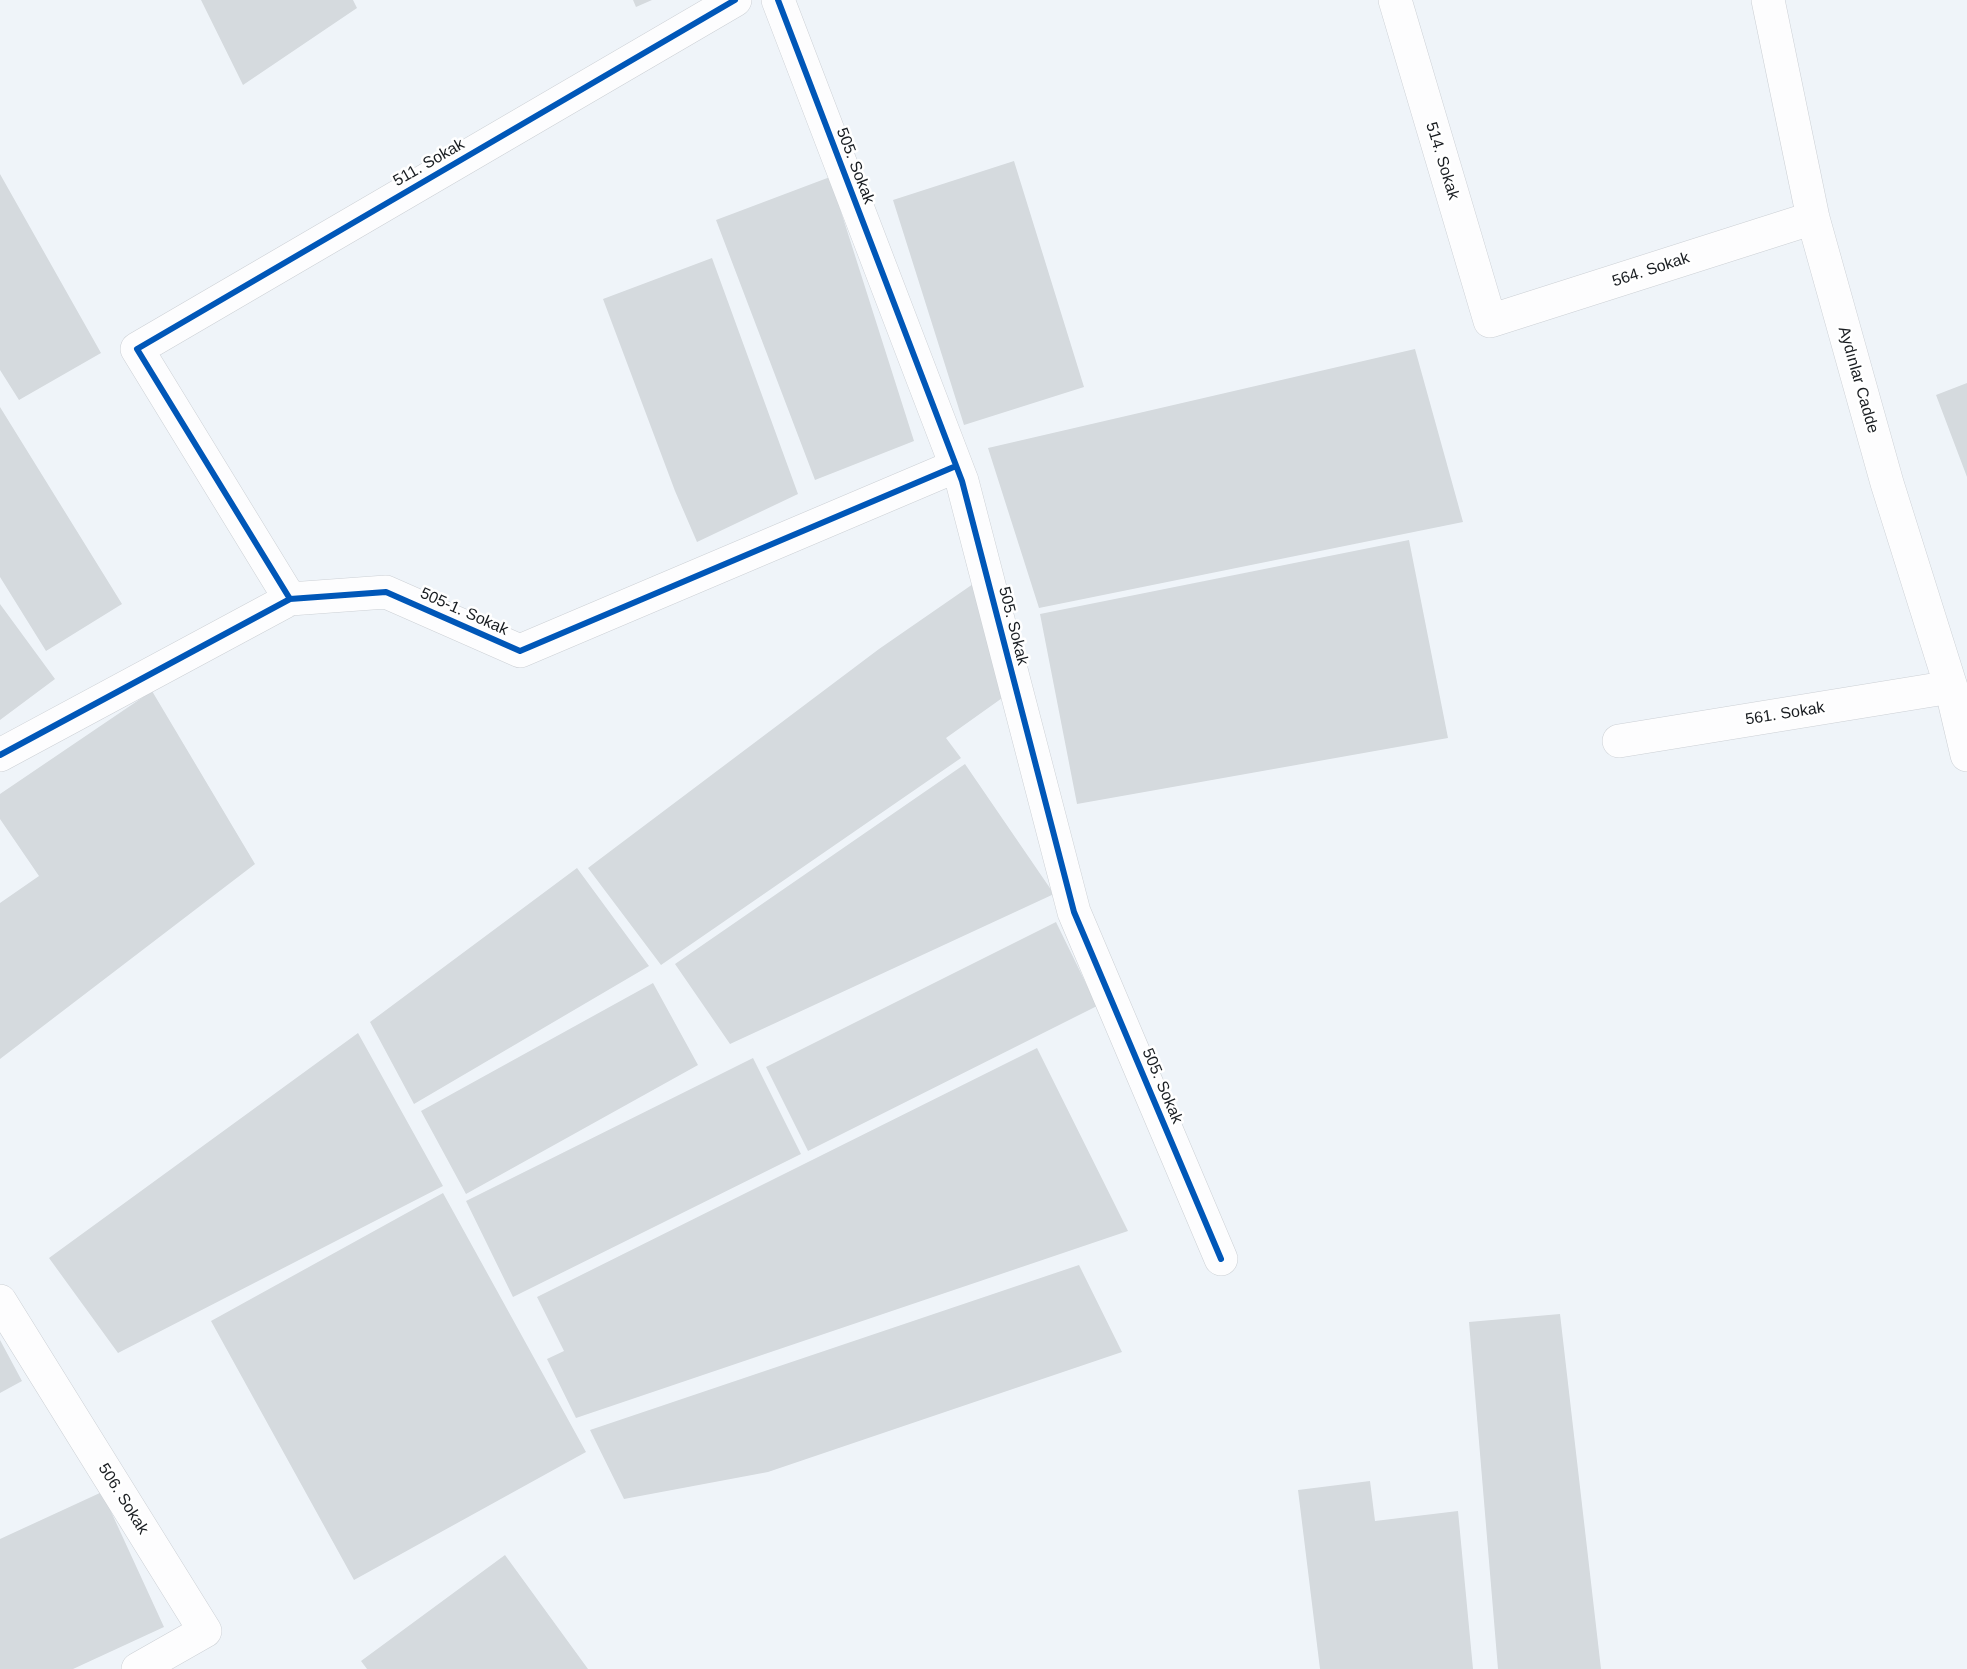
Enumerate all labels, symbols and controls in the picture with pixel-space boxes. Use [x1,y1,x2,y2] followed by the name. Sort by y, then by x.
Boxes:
[1421,120,1463,202] street label: 514. Sokak
[832,125,878,207] street label: 505. Sokak
[390,135,468,191] street label: 511. Sokak
[1610,249,1692,291] street label: 564. Sokak
[1834,324,1882,436] street label: Aydınlar Cadde
[417,584,511,640] street label: 505-1. Sokak
[994,585,1032,667] street label: 505. Sokak
[1744,698,1826,730] street label: 561. Sokak
[1138,1045,1186,1127] street label: 505. Sokak
[94,1460,152,1538] street label: 506. Sokak

